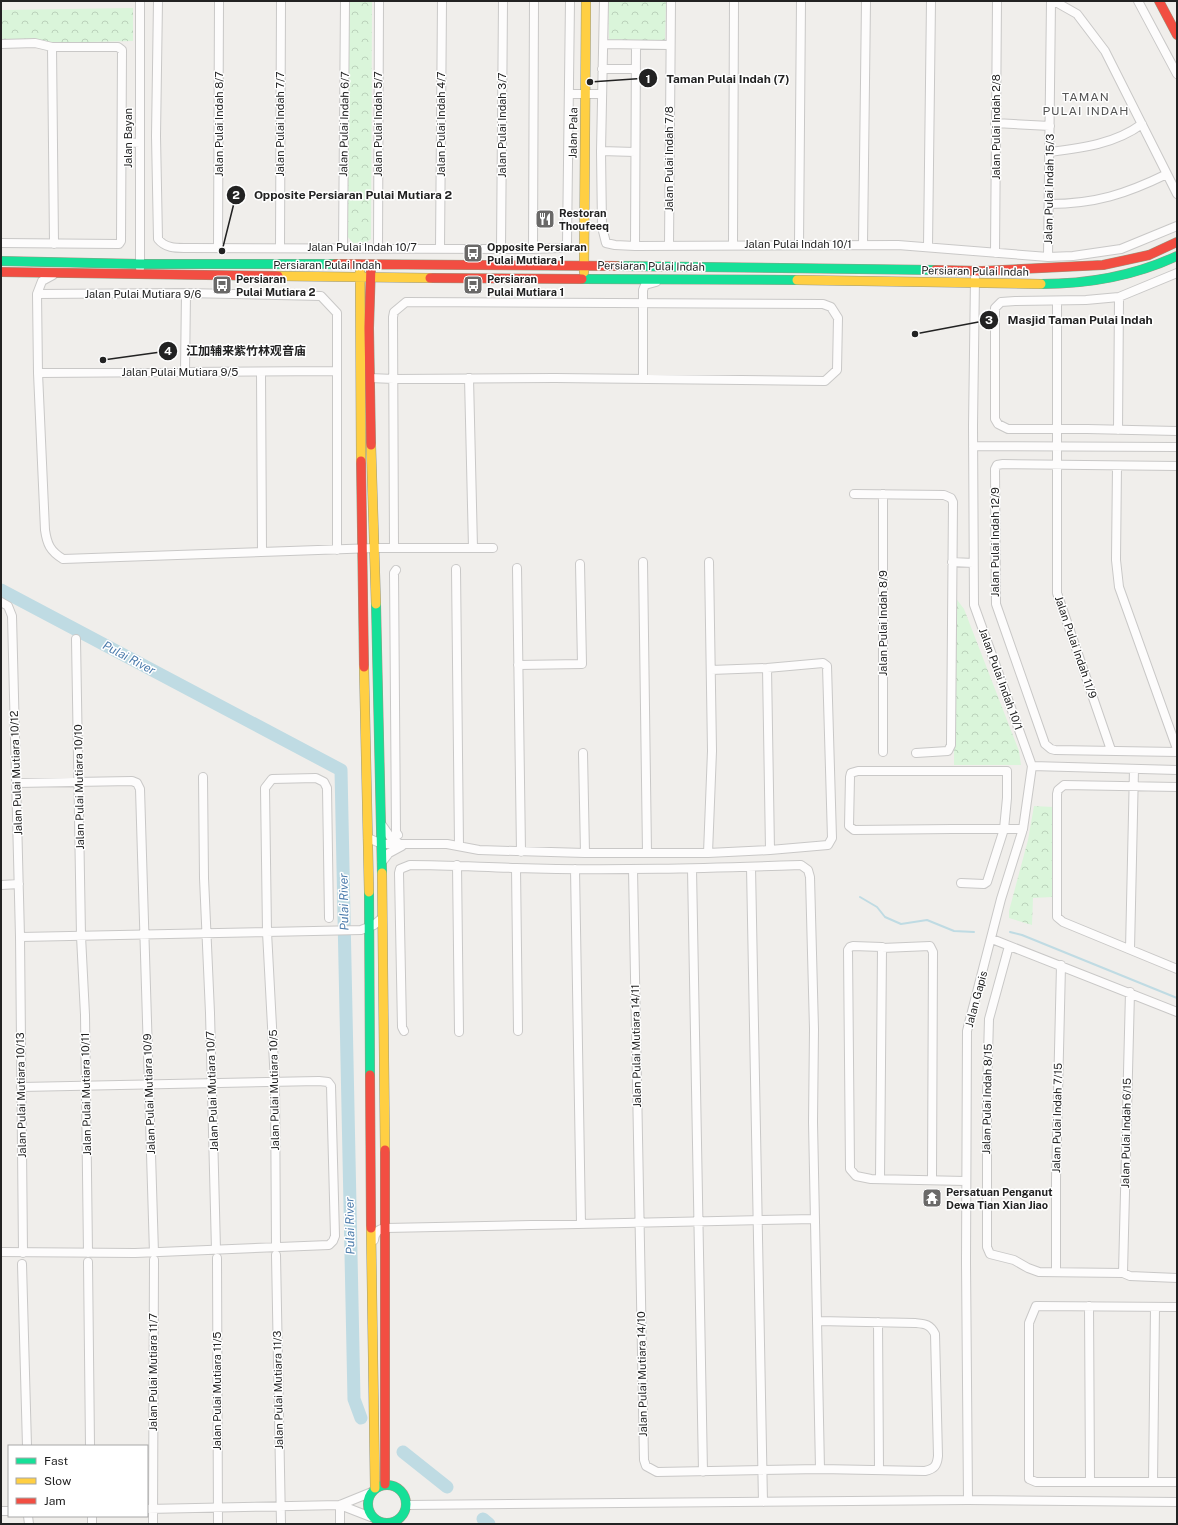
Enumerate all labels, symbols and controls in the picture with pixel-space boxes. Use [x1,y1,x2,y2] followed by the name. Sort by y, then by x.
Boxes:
[638,66,798,90] callout: Taman Pulai Indah (7)
[213,71,225,177] street label: Jalan Pulai Indah 8/7
[274,71,286,177] street label: Jalan Pulai Indah 7/7
[337,71,351,177] street label: Jalan Pulai Indah 6/7
[372,71,384,177] street label: Jalan Pulai Indah 5/7
[435,71,447,177] street label: Jalan Pulai Indah 4/7
[496,72,508,178] street label: Jalan Pulai Indah 3/7
[645,72,651,86] text: 1
[666,72,790,86] text: Taman Pulai Indah (7)
[990,74,1002,180] street label: Jalan Pulai Indah 2/8
[1042,90,1130,118] district label: TAMAN PULAI INDAH
[663,106,675,212] street label: Jalan Pulai Indah 7/8
[567,107,579,159] street label: Jalan Pala
[122,108,134,168] street label: Jalan Bayan
[1042,134,1056,244] street label: Jalan Pulai Indah 15/3
[226,183,460,207] callout: Opposite Persiaran Pulai Mutiara 2
[232,188,240,202] text: 2
[254,188,452,202] text: Opposite Persiaran Pulai Mutiara 2
[559,207,609,232] place label: Restoran Thoufeeq
[534,208,556,230] restaurant icon: Restoran Thoufeeq
[744,238,852,250] street label: Jalan Pulai Indah 10/1
[307,241,417,253] street label: Jalan Pulai Indah 10/7
[487,241,587,266] place label: Opposite Persiaran Pulai Mutiara 1
[462,242,484,264] bus stop icon: Opposite Persiaran Pulai Mutiara 1
[273,259,381,271] street label: Persiaran Pulai Indah
[597,259,705,273] street label: Persiaran Pulai Indah
[921,264,1029,278] street label: Persiaran Pulai Indah
[236,273,315,298] place label: Persiaran Pulai Mutiara 2
[487,273,564,298] place label: Persiaran Pulai Mutiara 1
[211,274,233,296] bus stop icon: Persiaran Pulai Mutiara 2
[462,274,484,296] bus stop icon: Persiaran Pulai Mutiara 1
[85,288,201,300] street label: Jalan Pulai Mutiara 9/6
[979,308,1160,332] callout: Masjid Taman Pulai Indah
[985,313,993,327] text: 3
[1007,313,1153,327] text: Masjid Taman Pulai Indah
[158,339,314,363] callout: 江加辅来紫竹林观音庙
[164,344,172,358] text: 4
[186,344,306,358] text: 江加辅来紫竹林观音庙
[122,366,238,378] street label: Jalan Pulai Mutiara 9/5
[989,487,1001,597] street label: Jalan Pulai Indah 12/9
[877,570,889,676] street label: Jalan Pulai Indah 8/9
[1053,594,1099,700] street label: Jalan Pulai Indah 11/9
[977,626,1025,732] street label: Jalan Pulai Indah 10/1
[100,638,158,678] water label: Pulai River
[8,710,24,836] street label: Jalan Pulai Mutiara 10/12
[72,724,86,850] street label: Jalan Pulai Mutiara 10/10
[336,873,351,931] water label: Pulai River
[963,969,989,1028] street label: Jalan Gapis
[629,984,643,1108] street label: Jalan Pulai Mutiara 14/11
[267,1029,281,1151] street label: Jalan Pulai Mutiara 10/5
[204,1030,220,1152] street label: Jalan Pulai Mutiara 10/7
[14,1032,28,1158] street label: Jalan Pulai Mutiara 10/13
[79,1032,93,1156] street label: Jalan Pulai Mutiara 10/11
[141,1033,157,1155] street label: Jalan Pulai Mutiara 10/9
[980,1044,994,1154] street label: Jalan Pulai Indah 8/15
[1050,1063,1064,1173] street label: Jalan Pulai Indah 7/15
[1119,1078,1133,1188] street label: Jalan Pulai Indah 6/15
[946,1186,1053,1211] place label: Persatuan Penganut Dewa Tian Xian Jiao
[921,1187,943,1209] temple icon: Persatuan Penganut Dewa Tian Xian Jiao
[342,1197,357,1255] water label: Pulai River
[635,1311,649,1437] street label: Jalan Pulai Mutiara 14/10
[147,1312,159,1431] street label: Jalan Pulai Mutiara 11/7
[271,1330,285,1449] street label: Jalan Pulai Mutiara 11/3
[211,1332,223,1450] street label: Jalan Pulai Mutiara 11/5
[8,1445,148,1517] legend
[44,1454,69,1468] text: Fast
[44,1474,72,1488] text: Slow
[44,1494,66,1508] text: Jam

